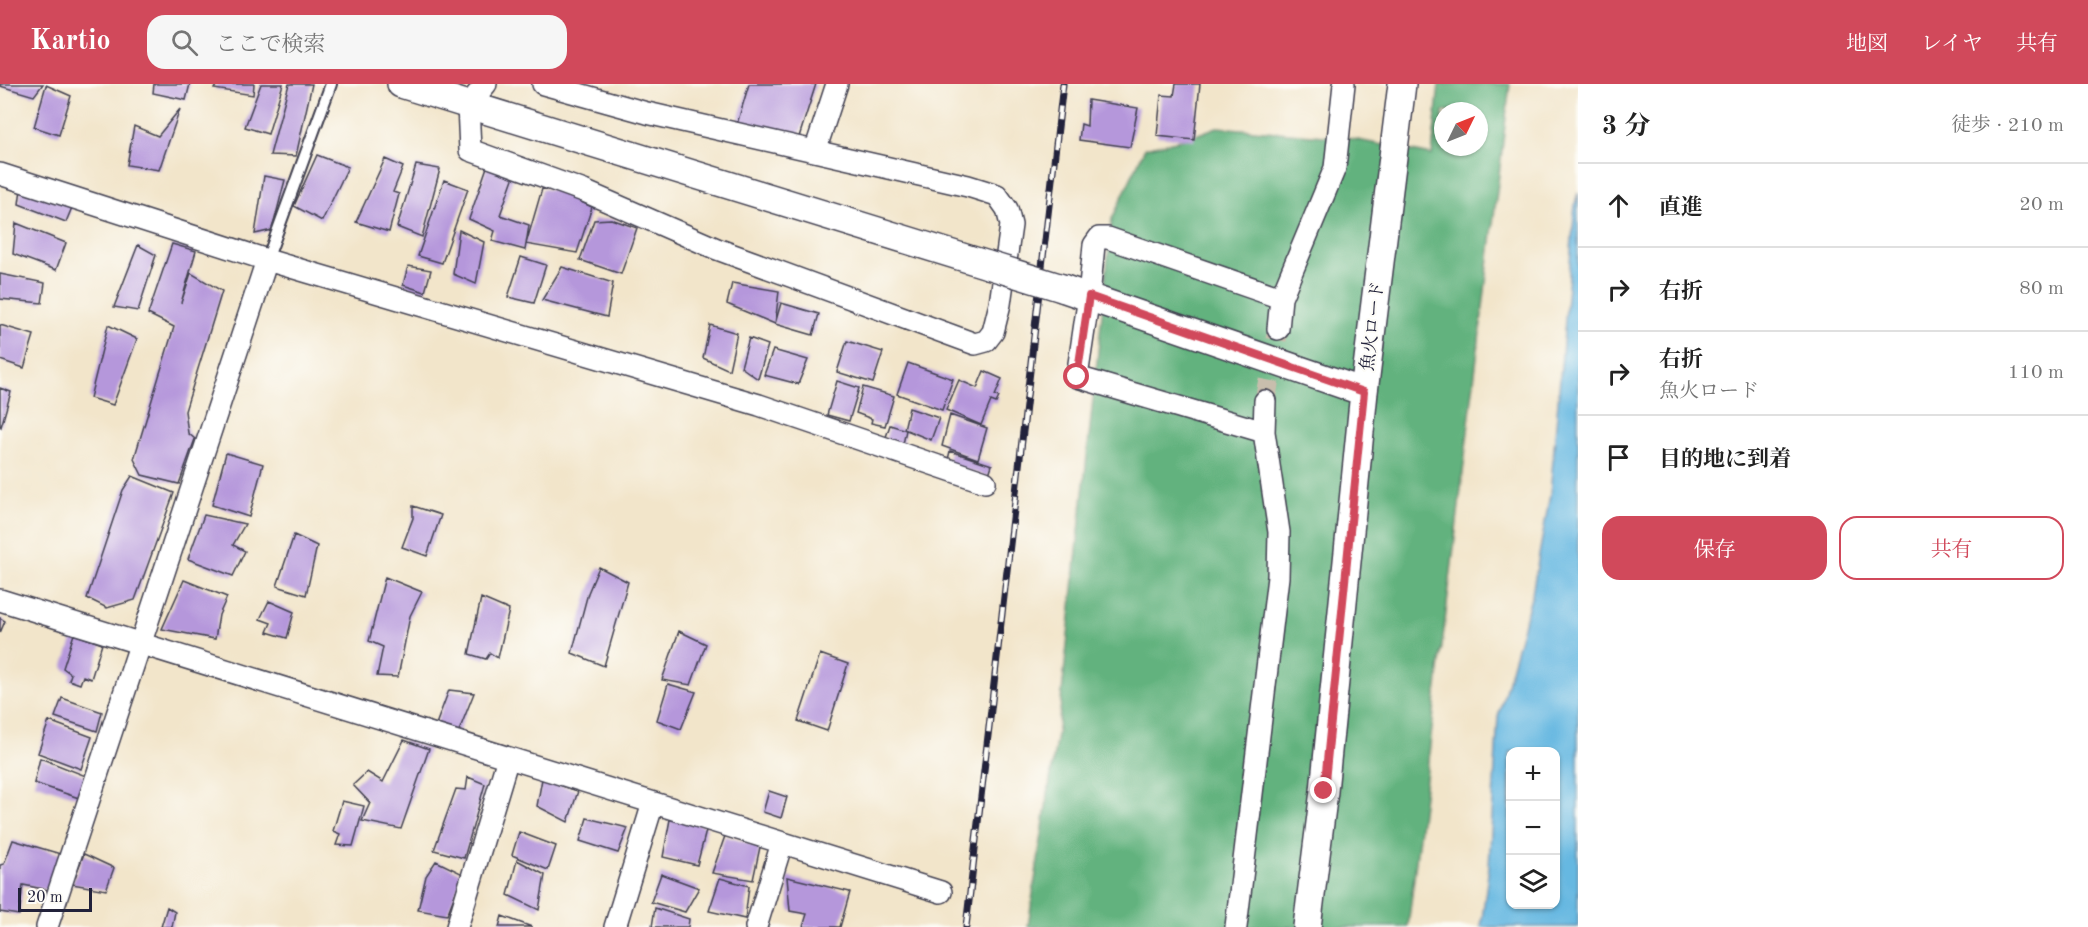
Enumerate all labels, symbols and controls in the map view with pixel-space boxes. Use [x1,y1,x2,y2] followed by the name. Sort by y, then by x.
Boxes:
[147,15,567,69] search box
[168,26,201,59] icon: search
[30,28,111,56] text: Kartio
[216,34,326,56] text: ここで検索
[1846,34,1888,55] text: 地図
[1921,34,1983,55] text: レイヤ
[2016,34,2058,55] text: 共有
[1434,102,1488,156] north arrow
[1602,114,1650,140] text: 3 分
[1951,116,2064,136] text: 徒歩 · 210 m
[1602,189,1635,222] icon: ahead
[2019,195,2064,215] text: 20 m
[1659,197,1703,219] text: 直進
[1602,273,1635,306] icon: right
[2019,279,2064,299] text: 80 m
[1357,280,1387,372] street label: 魚火ロード
[1659,281,1703,303] text: 右折
[1659,349,1703,371] text: 右折
[1602,357,1635,390] icon: right
[1063,363,1089,389] route start
[2008,363,2064,383] text: 110 m
[1659,382,1759,402] text: 魚火ロード
[1602,441,1635,474] icon: arrive
[1659,449,1791,471] text: 目的地に到着
[1602,516,1827,580] button: 保存
[1839,516,2064,580] button: 共有
[1506,747,1560,909] map controls
[1506,747,1560,801] button: +
[1310,777,1336,803] route end
[1506,801,1560,855] button: −
[1506,855,1560,909] button: layers
[18,885,92,912] scale bar
[27,890,63,906] text: 20 m

